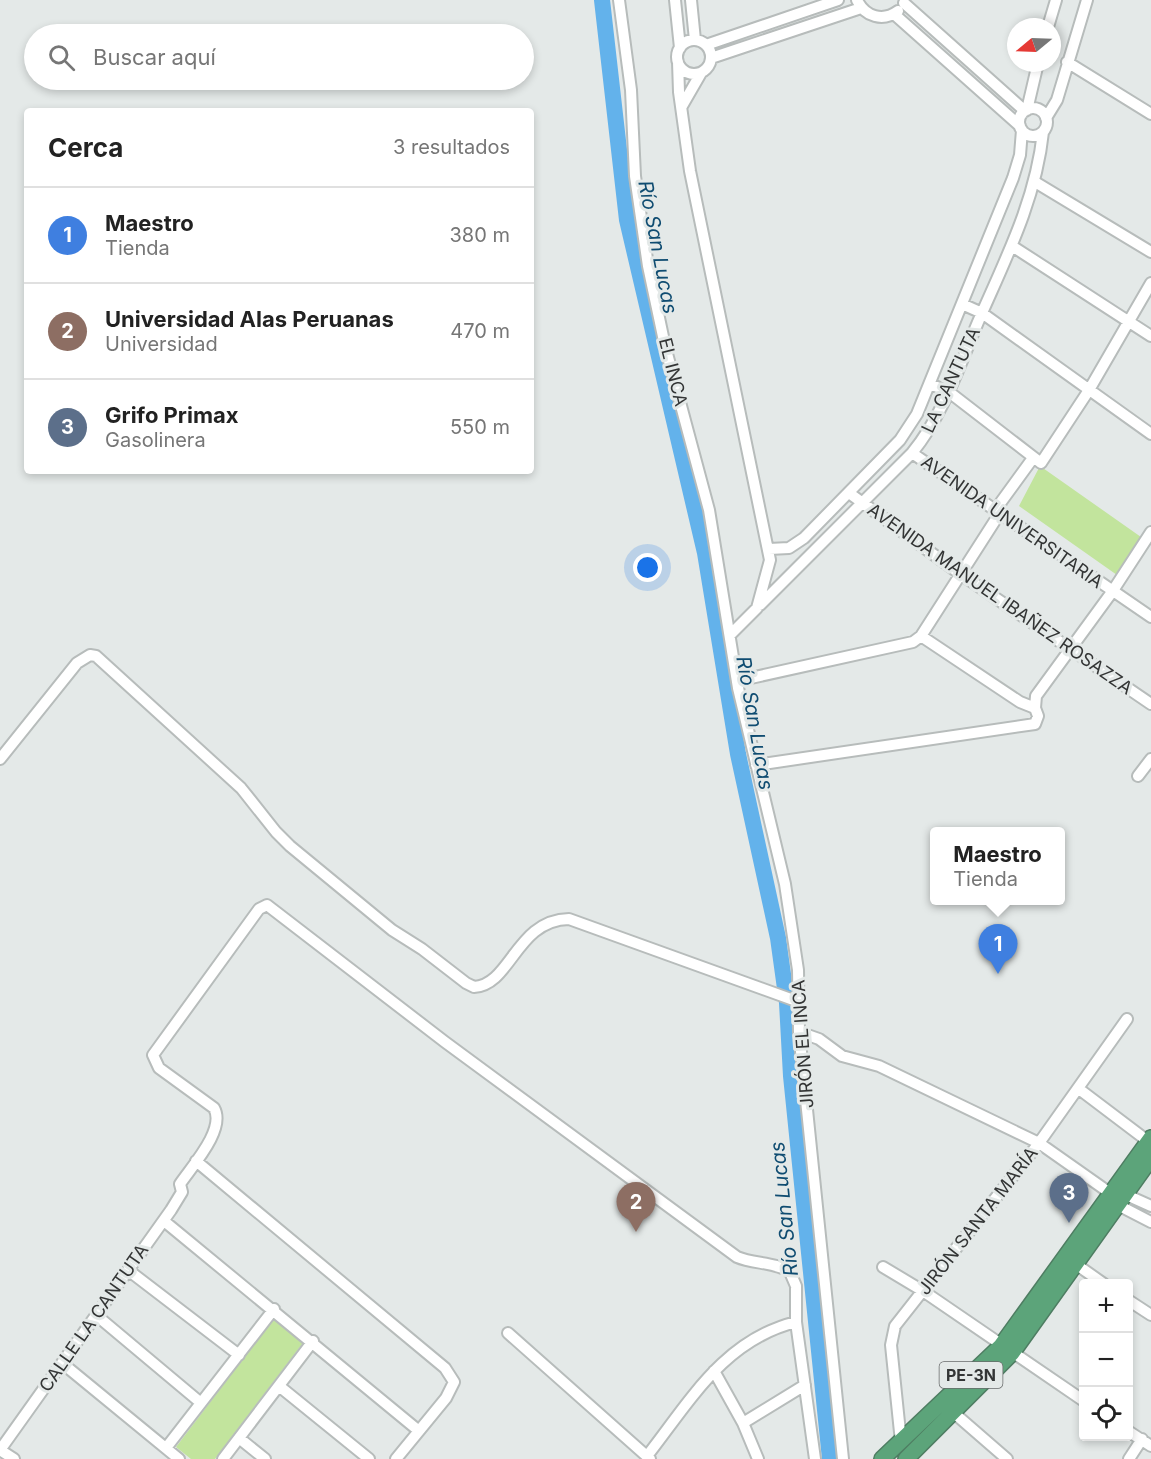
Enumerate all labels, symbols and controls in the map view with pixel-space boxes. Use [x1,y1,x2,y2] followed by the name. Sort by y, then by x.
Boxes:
[1007,18,1061,72] north arrow
[24,24,534,90] search box
[45,41,78,74] icon: search
[93,44,216,70] text: Buscar aquí
[48,132,123,163] text: Cerca
[393,135,510,159] text: 3 resultados
[633,178,683,316] water label: Río San Lucas
[105,210,194,236] text: Maestro
[63,223,72,247] text: 1
[450,223,510,247] text: 380 m
[105,236,170,260] text: Tienda
[105,306,394,332] text: Universidad Alas Peruanas
[61,319,74,343] text: 2
[450,319,510,343] text: 470 m
[917,324,984,436] street label: LA CANTUTA
[105,332,218,356] text: Universidad
[655,336,692,408] street label: EL INCA
[105,402,239,428] text: Grifo Primax
[61,415,74,439] text: 3
[450,415,510,439] text: 550 m
[105,428,206,452] text: Gasolinera
[917,451,1107,592] street label: AVENIDA UNIVERSITARIA
[864,498,1137,699] street label: AVENIDA MANUEL IBAÑEZ ROSAZZA
[633,553,662,582] your location
[731,654,779,792] water label: Río San Lucas
[930,827,1065,905] popup
[953,841,1042,867] text: Maestro
[953,867,1018,891] text: Tienda
[978,924,1018,974] pin: 1
[787,979,817,1109] street label: JIRÓN EL INCA
[765,1140,803,1278] water label: Río San Lucas
[913,1142,1042,1299] street label: JIRÓN SANTA MARÍA
[1050,1174,1088,1223] pin: 3
[616,1182,656,1232] pin: 2
[35,1240,153,1396] street label: CALLE LA CANTUTA
[1079,1279,1133,1441] map controls
[1079,1279,1133,1333] button: +
[1079,1333,1133,1387] button: −
[940,1362,1002,1388] road number: PE-3N
[1079,1387,1133,1441] button: locate

